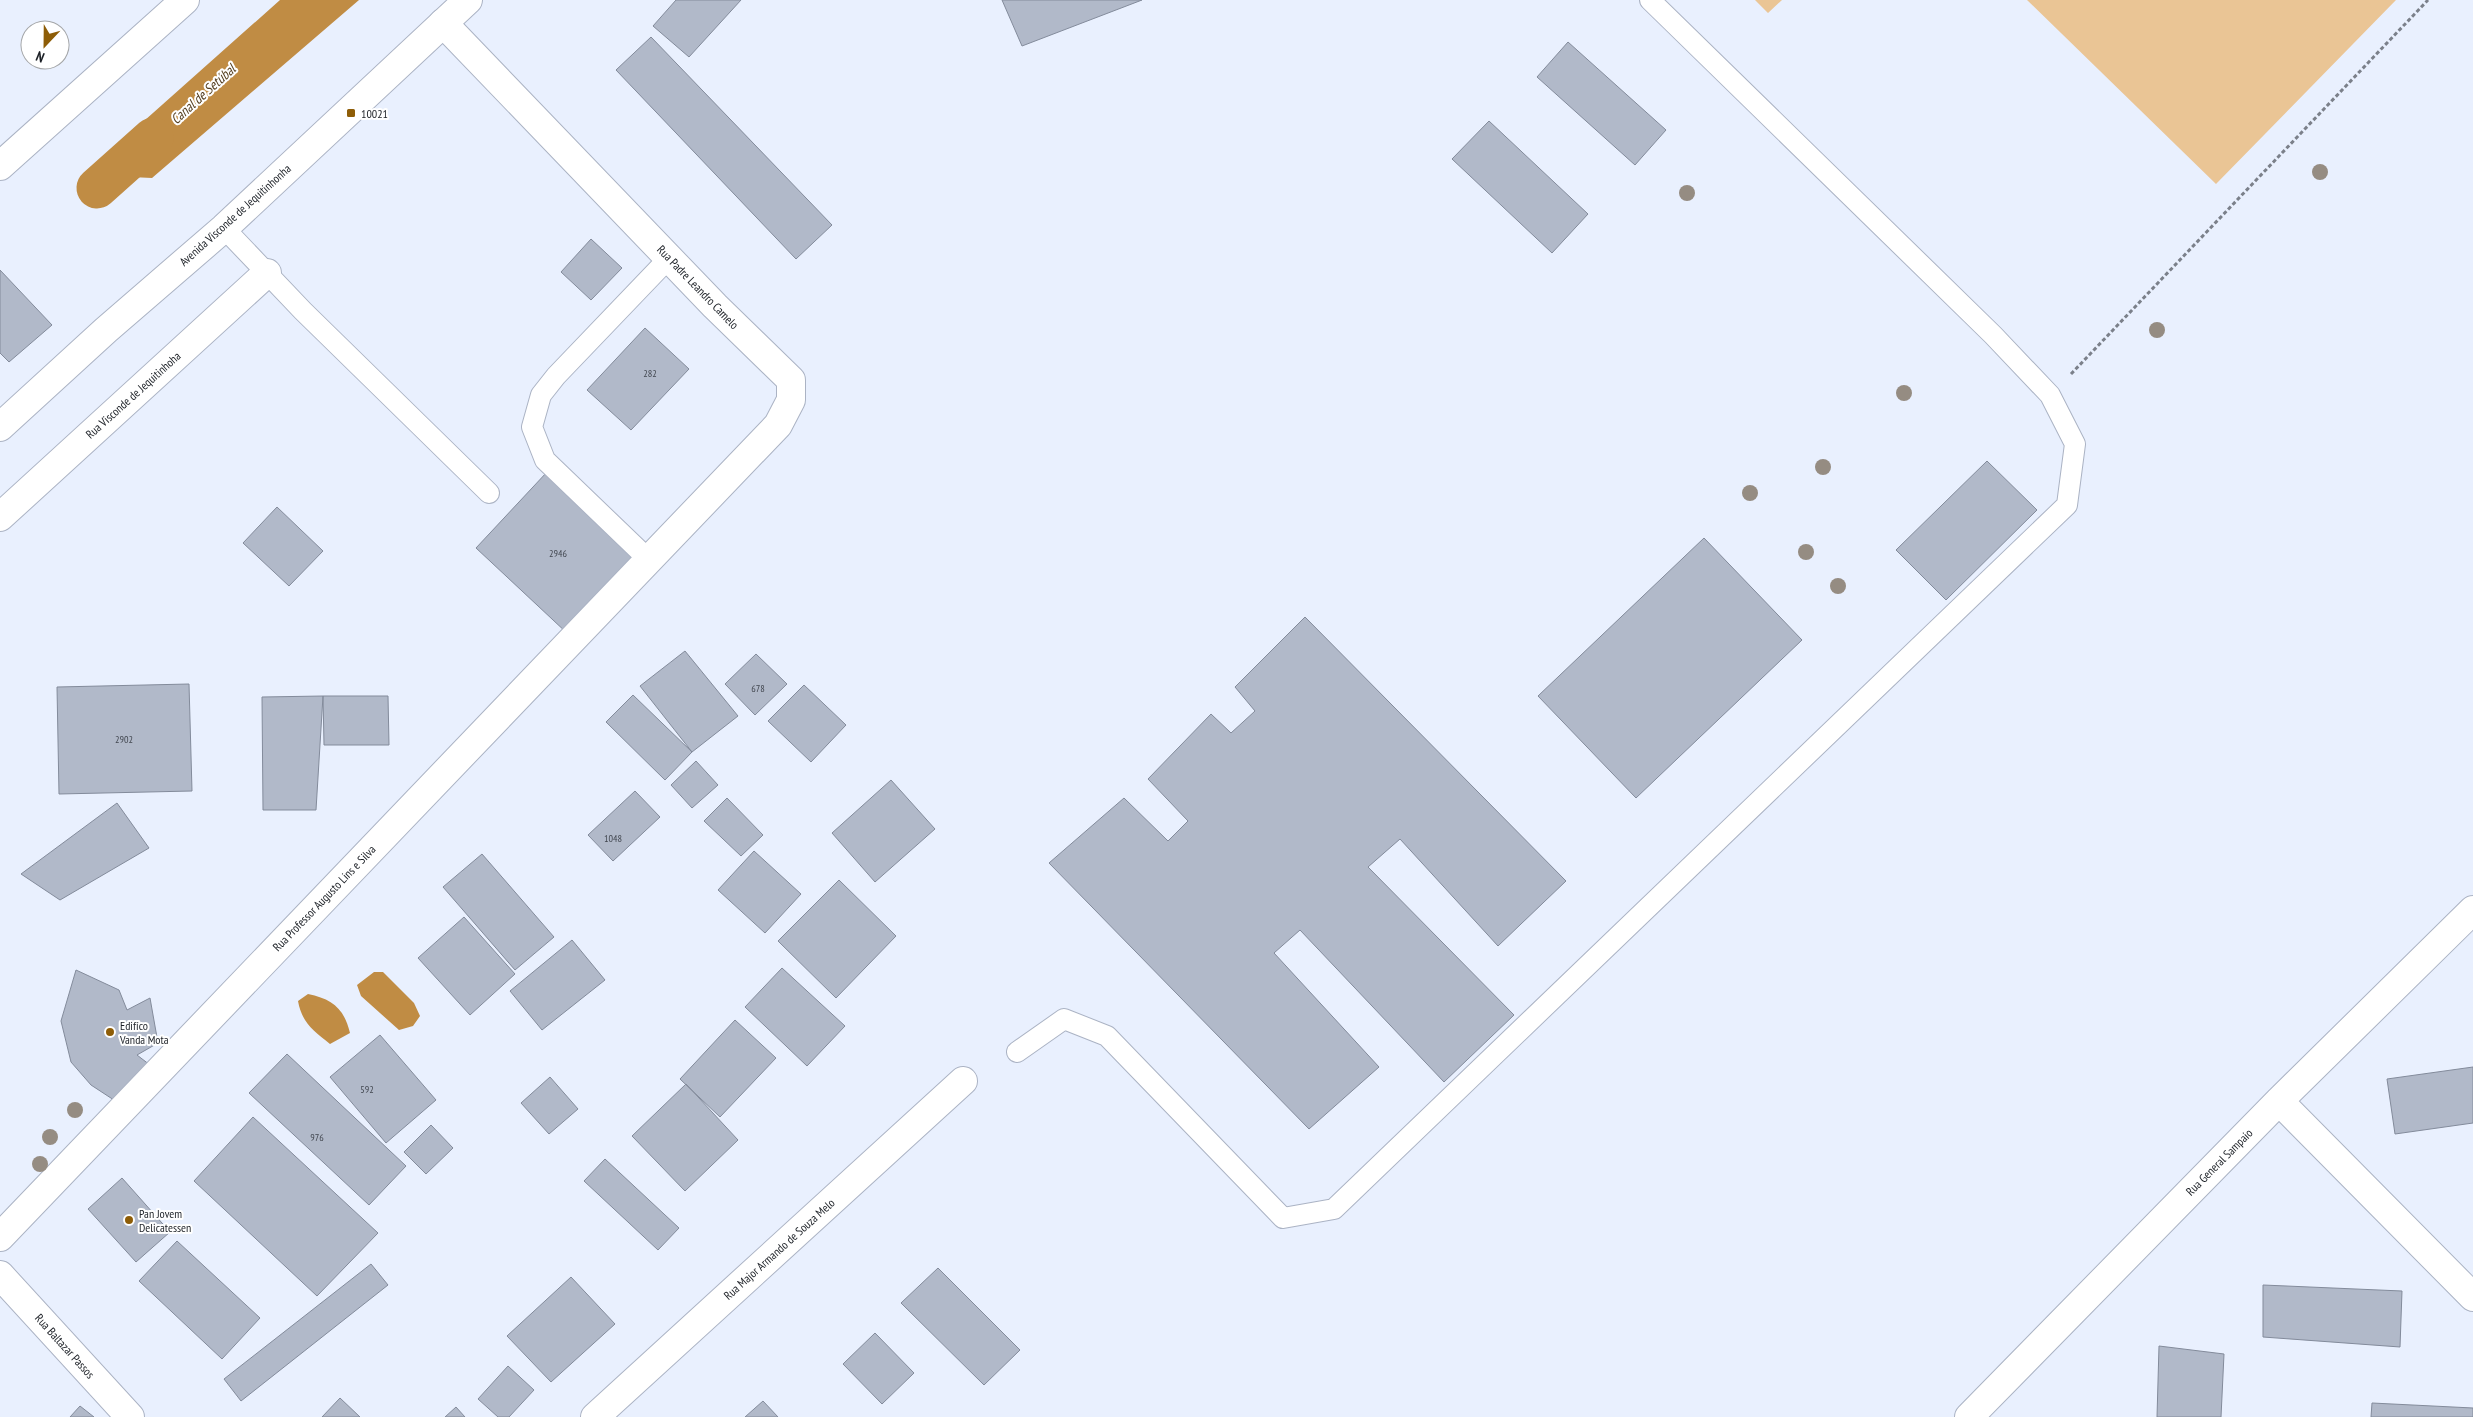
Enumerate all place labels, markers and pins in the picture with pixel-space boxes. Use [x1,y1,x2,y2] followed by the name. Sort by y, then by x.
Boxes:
[361,106,388,121] place label: 10021
[345,107,357,119] marker: 10021
[119,1018,169,1047] place label: Edifíco Vanda Mota
[104,1026,116,1038] marker: Edifíco Vanda Mota
[139,1206,191,1235] place label: Pan Jovem Delicatessen
[123,1214,135,1226] marker: Pan Jovem Delicatessen

